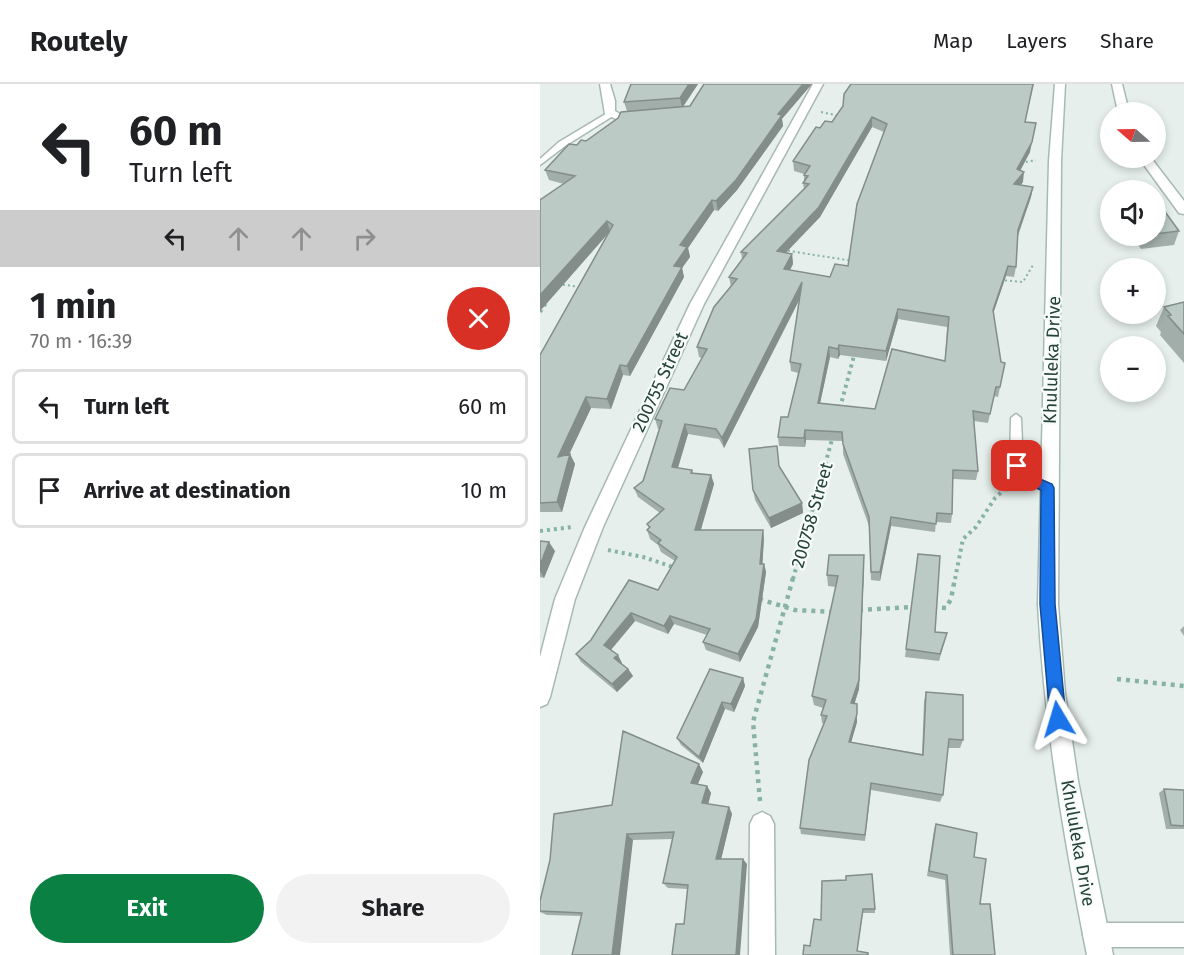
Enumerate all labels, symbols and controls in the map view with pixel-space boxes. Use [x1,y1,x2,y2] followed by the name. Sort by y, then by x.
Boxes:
[30,25,128,58] text: Routely
[933,28,973,54] text: Map
[1006,28,1067,54] text: Layers
[1100,28,1154,54] text: Share
[1100,102,1166,168] north arrow
[1100,102,1166,402] map controls
[129,106,223,156] text: 60 m
[30,108,108,186] icon: left
[129,157,232,189] text: Turn left
[1100,180,1166,246] button: sound
[159,222,192,255] icon: left
[222,222,255,255] icon: ahead
[285,222,318,255] icon: ahead
[348,222,381,255] icon: right
[1100,258,1166,324] button: +
[30,284,117,328] text: 1 min
[447,287,510,350] button: close
[1039,296,1065,424] street label: Khululeka Drive
[627,328,693,436] street label: 200755 Street
[30,329,132,353] text: 70 m · 16:39
[1100,336,1166,402] button: −
[33,390,66,423] icon: left
[84,393,169,420] text: Turn left
[458,393,507,420] text: 60 m
[991,440,1042,491] pin
[1000,449,1033,482] icon: arrive
[786,459,838,570] street label: 200758 Street
[33,474,66,507] icon: arrive
[84,477,291,504] text: Arrive at destination
[461,477,507,504] text: 10 m
[1026,687,1090,751] position arrow
[1056,778,1100,908] street label: Khululeka Drive
[30,874,264,943] button: Exit
[276,874,510,943] button: Share

